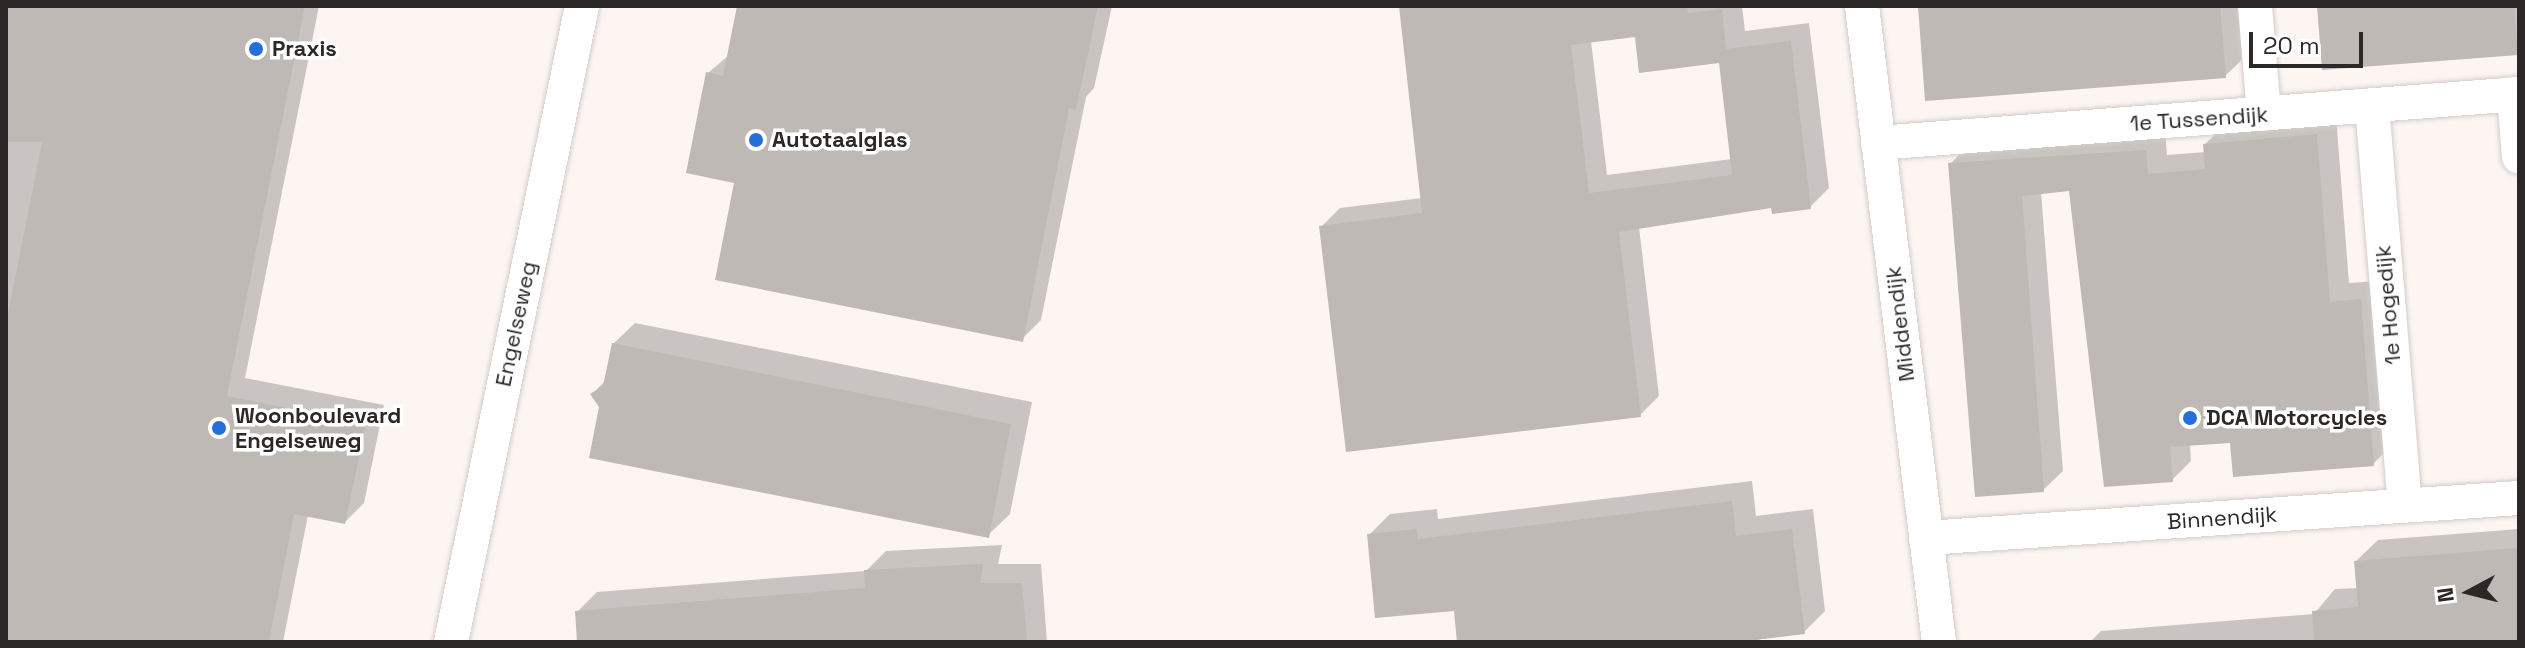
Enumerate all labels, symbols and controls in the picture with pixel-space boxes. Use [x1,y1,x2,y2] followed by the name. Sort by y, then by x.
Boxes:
[2253,16,2367,66] scale bar
[2263,30,2320,61] text: 20 m
[272,36,337,62] place label: Praxis
[247,40,265,58] marker: Praxis
[2129,101,2269,137] street label: 1e Tussendijk
[772,127,908,153] place label: Autotaalglas
[747,131,765,149] marker: Autotaalglas
[2370,244,2406,366] street label: 1e Hogedijk
[490,259,542,389] street label: Engelseweg
[1880,265,1920,383] street label: Middendijk
[235,402,401,454] place label: Woonboulevard Engelseweg
[2206,405,2388,431] place label: DCA Motorcycles
[2181,409,2199,427] marker: DCA Motorcycles
[210,419,228,437] marker: Woonboulevard Engelseweg
[2166,501,2278,535] street label: Binnendijk
[2429,552,2509,632] north arrow
[2430,586,2460,604] text: N

